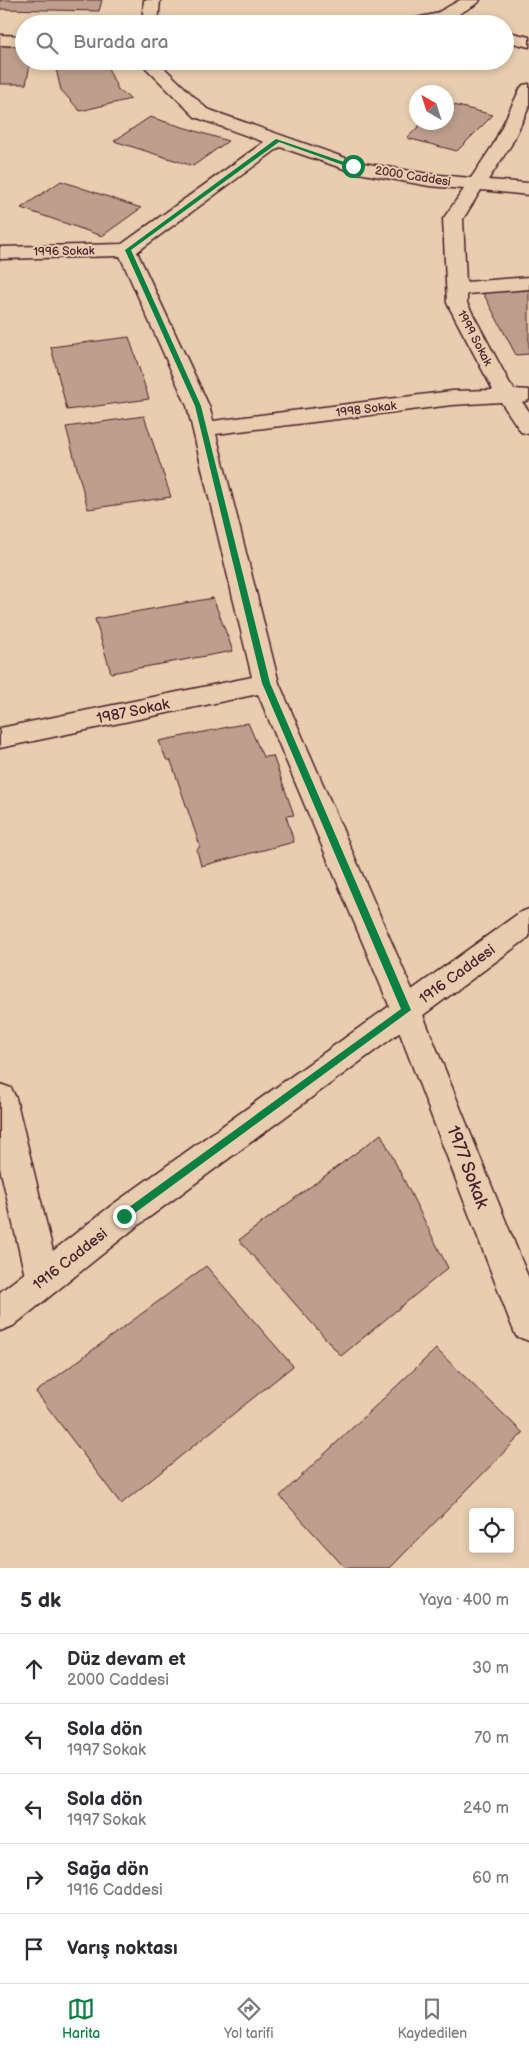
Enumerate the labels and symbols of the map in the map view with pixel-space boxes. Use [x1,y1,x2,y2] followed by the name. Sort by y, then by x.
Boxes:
[409,85,454,130] north arrow
[342,155,365,178] route start
[374,163,452,190] street label: 2000 Caddesi
[33,243,95,260] street label: 1996 Sokak
[454,308,496,369] street label: 1999 Sokak
[335,398,397,421] street label: 1998 Sokak
[95,694,172,728] street label: 1987 Sokak
[415,940,499,1008] street label: 1916 Caddesi
[442,1123,493,1212] street label: 1977 Sokak
[113,1205,136,1228] route end
[29,1224,112,1294] street label: 1916 Caddesi

